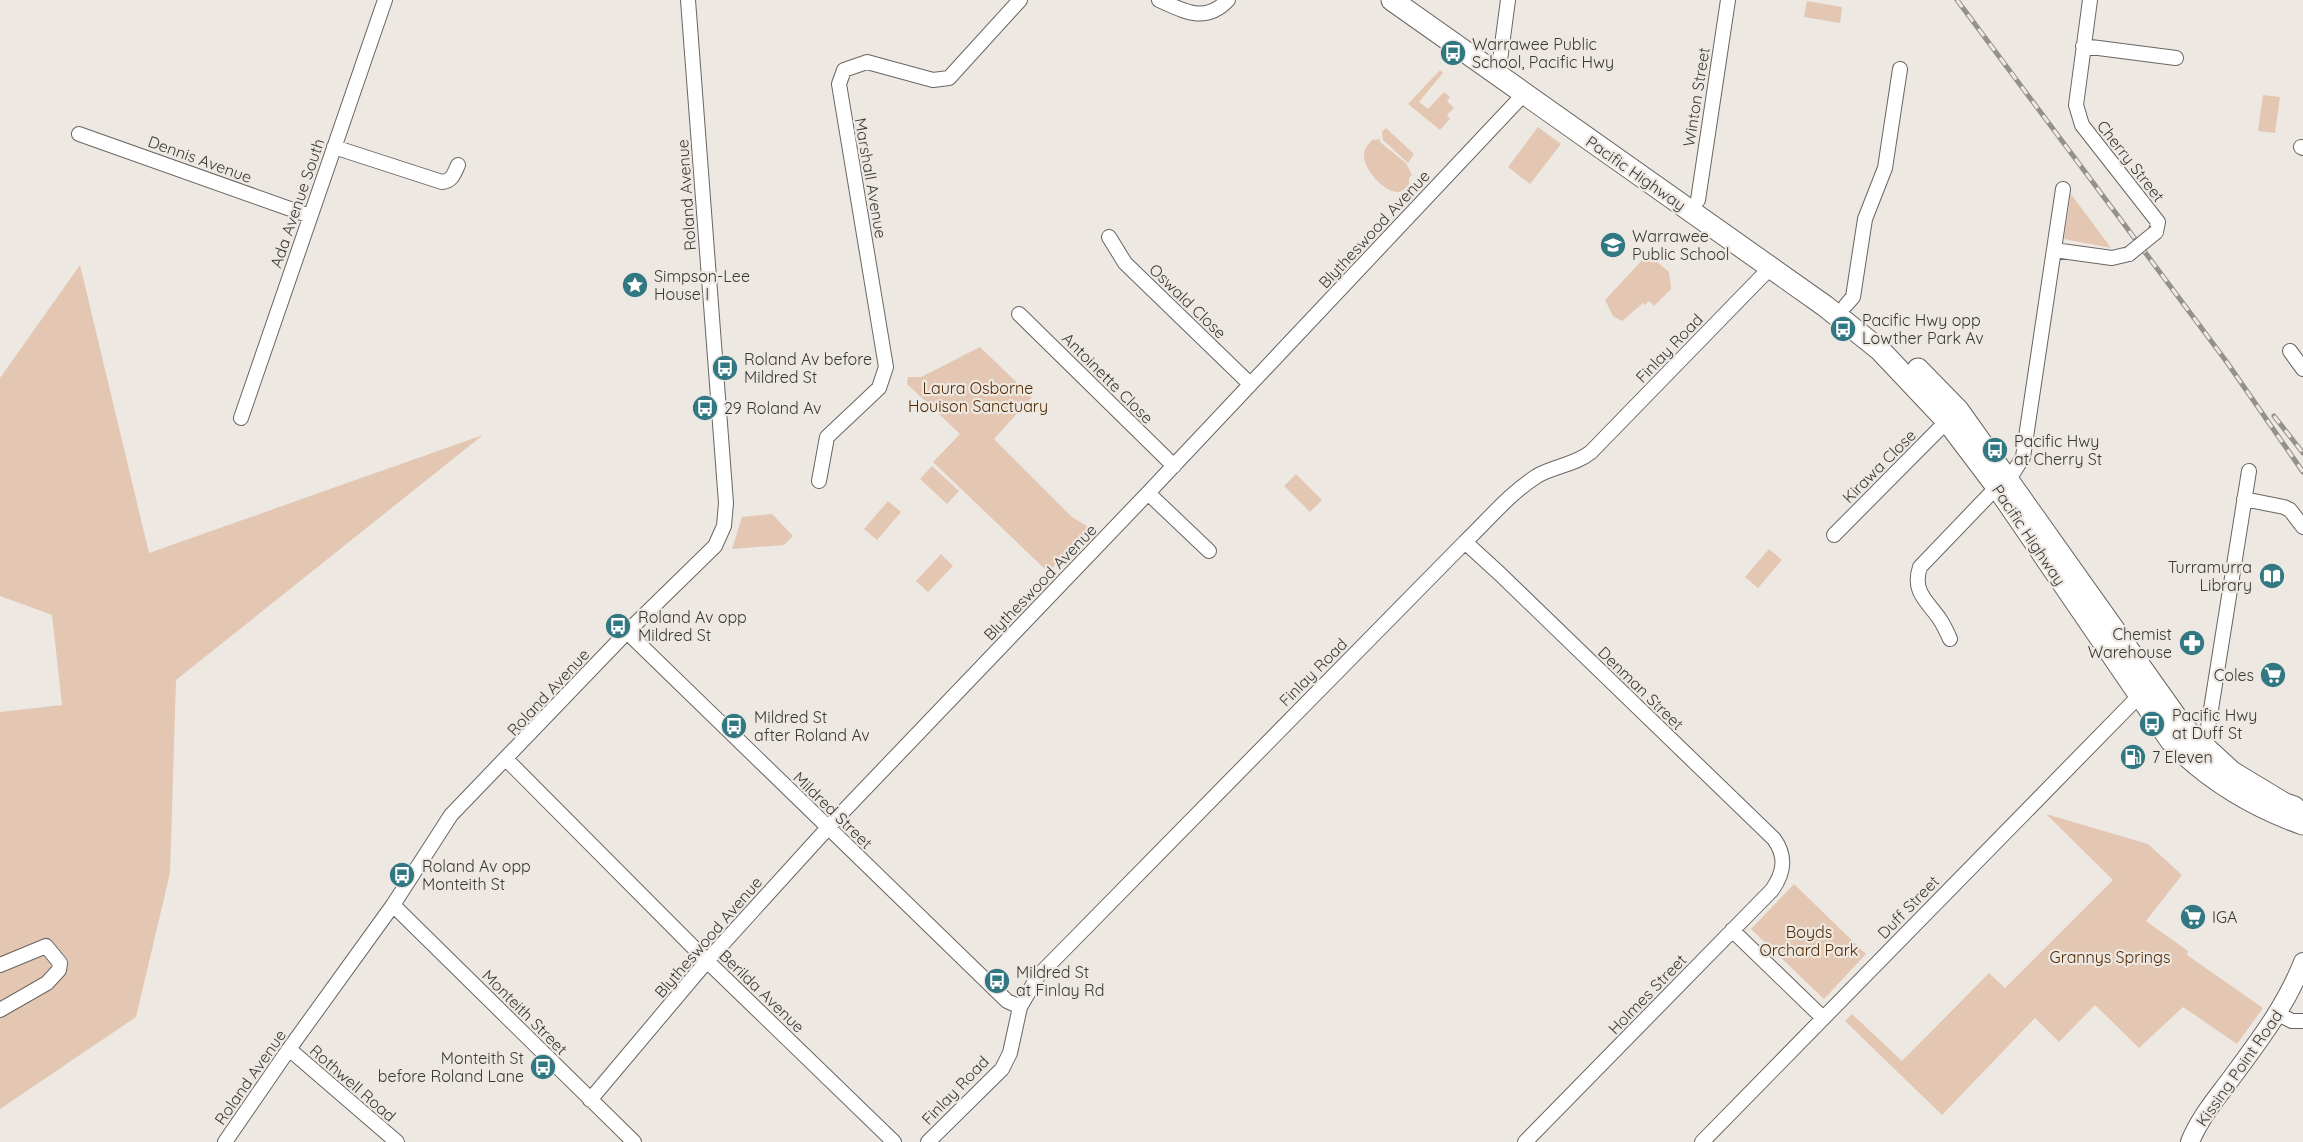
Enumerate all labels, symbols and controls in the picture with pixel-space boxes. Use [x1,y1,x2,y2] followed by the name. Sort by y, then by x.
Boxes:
[1472,34,1614,72] place label: Warrawee Public School, Pacific Hwy
[1438,38,1468,68] bus stop icon: Warrawee Public School, Pacific Hwy
[1678,46,1714,148] street label: Winton Street
[851,116,891,240] street label: Marshall Avenue
[2093,116,2169,206] street label: Cherry Street
[145,131,255,187] street label: Dennis Avenue
[1582,131,1690,215] street label: Pacific Highway
[265,136,329,270] street label: Ada Avenue South
[672,139,700,251] street label: Roland Avenue
[1314,166,1434,292] street label: Blytheswood Avenue
[1632,226,1729,264] place label: Warrawee Public School
[1598,230,1628,260] school or university icon: Warrawee Public School
[1145,259,1231,343] street label: Oswald Close
[654,266,750,304] place label: Simpson-Lee House I
[620,270,650,300] place icon: Simpson-Lee House I
[1631,309,1707,387] street label: Finlay Road
[1862,310,1984,348] place label: Pacific Hwy opp Lowther Park Av
[1828,314,1858,344] bus stop icon: Pacific Hwy opp Lowther Park Av
[1058,328,1158,428] street label: Antoinette Close
[744,349,872,387] place label: Roland Av before Mildred St
[710,353,740,383] bus stop icon: Roland Av before Mildred St
[908,378,1048,416] park label: Laura Osborne Houison Sanctuary
[690,393,720,423] bus stop icon: 29 Roland Av
[724,398,822,418] place label: 29 Roland Av
[1838,425,1920,507] street label: Kirawa Close
[2014,431,2102,469] place label: Pacific Hwy at Cherry St
[1980,435,2010,465] bus stop icon: Pacific Hwy at Cherry St
[1988,481,2070,589] street label: Pacific Highway
[979,520,1101,644] street label: Blytheswood Avenue
[2168,557,2252,595] place label: Turramurra Library
[2257,561,2287,591] library icon: Turramurra Library
[638,607,747,645] place label: Roland Av opp Mildred St
[603,611,633,641] bus stop icon: Roland Av opp Mildred St
[2088,624,2172,662] place label: Chemist Warehouse
[2177,628,2207,658] pharmacy icon: Chemist Warehouse
[1275,634,1351,710] street label: Finlay Road
[1594,642,1688,734] street label: Denman Street
[503,644,593,740] street label: Roland Avenue
[2258,660,2288,690] supermarket icon: Coles
[2214,665,2254,685] place label: Coles
[2172,705,2257,743] place label: Pacific Hwy at Duff St
[754,707,870,745] place label: Mildred St after Roland Av
[2137,709,2167,739] bus stop icon: Pacific Hwy at Duff St
[719,711,749,741] bus stop icon: Mildred St after Roland Av
[2118,742,2148,772] fuel station icon: 7 Eleven
[2152,747,2213,767] place label: 7 Eleven
[789,767,877,853] street label: Mildred Street
[422,856,531,894] place label: Roland Av opp Monteith St
[387,860,417,890] bus stop icon: Roland Av opp Monteith St
[1873,871,1943,943] street label: Duff Street
[650,872,766,1002] street label: Blytheswood Avenue
[2178,902,2208,932] supermarket icon: IGA
[2212,907,2237,927] place label: IGA
[1760,922,1858,960] park label: Boyds Orchard Park
[715,945,809,1037] street label: Berilda Avenue
[2050,947,2170,967] park label: Grannys Springs
[1604,950,1690,1038] street label: Holmes Street
[1016,962,1104,1000] place label: Mildred St at Finlay Rd
[478,965,572,1059] street label: Monteith Street
[982,966,1012,996] bus stop icon: Mildred St at Finlay Rd
[2191,1006,2287,1130] street label: Kissing Point Road
[210,1026,290,1128] street label: Roland Avenue
[306,1040,400,1126] street label: Rothwell Road
[378,1048,524,1086] place label: Monteith St before Roland Lane
[917,1051,993,1129] street label: Finlay Road
[528,1052,558,1082] bus stop icon: Monteith St before Roland Lane

